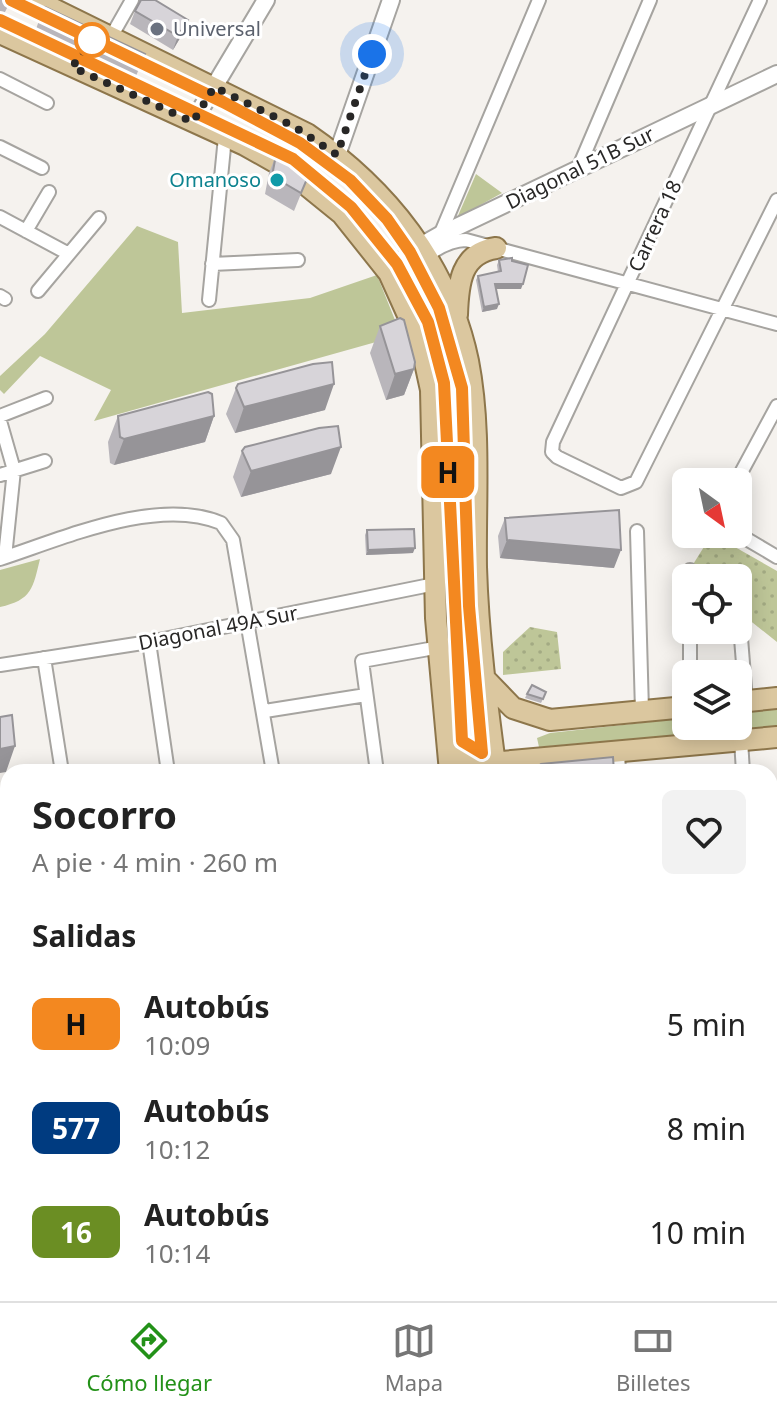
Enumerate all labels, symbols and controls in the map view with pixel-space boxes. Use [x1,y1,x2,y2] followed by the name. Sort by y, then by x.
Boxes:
[173,15,261,42] place label: Universal
[148,20,166,38] marker: Universal
[75,23,109,57] unlabelled marker
[352,34,392,74] your location
[501,120,659,215] street label: Diagonal 51B Sur
[169,166,261,193] place label: Omanoso
[268,171,286,189] marker: Omanoso
[622,175,688,276] street label: Carrera 18
[422,446,474,498] line badge: H
[437,453,459,491] text: H
[672,468,752,548] north arrow
[672,468,752,740] map controls
[672,564,752,644] button: locate
[136,599,300,656] street label: Diagonal 49A Sur
[672,660,752,740] button: layers
[32,788,177,840] text: Socorro
[662,790,746,874] button: heart
[32,844,278,880] text: A pie · 4 min · 260 m
[32,915,136,956] text: Salidas
[144,986,270,1027] text: Autobús
[667,1004,746,1045] text: 5 min
[65,1005,87,1043] text: H
[144,1027,210,1063] text: 10:09
[144,1090,270,1131] text: Autobús
[667,1108,746,1149] text: 8 min
[52,1109,100,1147] text: 577
[144,1131,210,1167] text: 10:12
[144,1194,270,1235] text: Autobús
[650,1212,746,1253] text: 10 min
[60,1213,92,1251] text: 16
[144,1235,210,1271] text: 10:14
[86,1319,212,1397] tab: Cómo llegar
[385,1319,443,1397] tab: Mapa
[616,1319,691,1397] tab: Billetes

